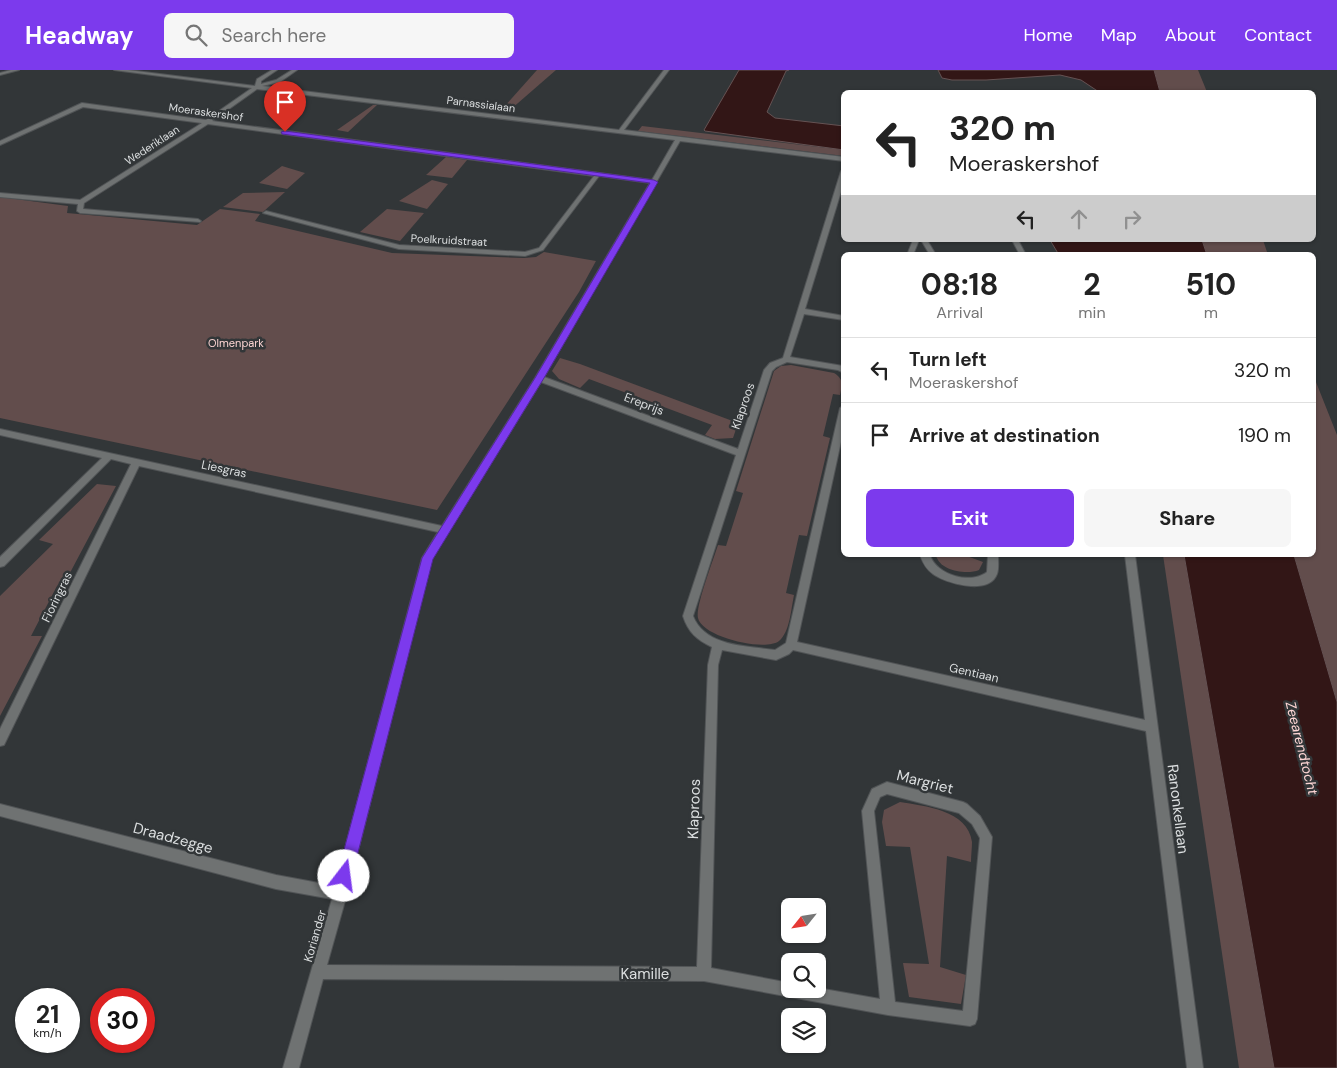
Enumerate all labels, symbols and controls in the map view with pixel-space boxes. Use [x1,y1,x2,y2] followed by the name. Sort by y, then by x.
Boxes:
[164,13,514,58] search box
[25,20,134,51] text: Headway
[182,21,210,49] icon: search
[222,23,326,48] text: Search here
[1023,23,1073,47] text: Home
[1101,23,1137,47] text: Map
[1165,23,1216,47] text: About
[1244,23,1312,47] text: Contact
[264,81,306,132] pin
[271,88,299,116] icon: arrive
[446,93,516,115] street label: Parnassialaan
[168,100,244,124] street label: Moeraskershof
[949,105,1056,151] text: 320 m
[866,110,931,175] icon: left
[122,122,182,168] street label: Wederiklaan
[949,149,1099,178] text: Moeraskershof
[1012,205,1040,233] icon: left
[1065,205,1093,233] icon: ahead
[1118,205,1146,233] icon: right
[410,231,488,249] street label: Poelkruidstraat
[921,265,998,304] text: 08:18
[1083,265,1101,304] text: 2
[1185,265,1236,304] text: 510
[936,302,983,323] text: Arrival
[1078,302,1106,323] text: min
[1204,302,1218,323] text: m
[208,336,264,350] park label: Olmenpark
[909,347,987,372] text: Turn left
[866,356,894,384] icon: left
[1234,358,1291,383] text: 320 m
[909,372,1018,393] text: Moeraskershof
[728,381,758,431] street label: Klaproos
[622,389,666,419] street label: Ereprijs
[866,421,894,449] icon: arrive
[909,423,1100,448] text: Arrive at destination
[1238,423,1291,448] text: 190 m
[200,456,248,482] street label: Liesgras
[866,489,1074,547] button: Exit
[1084,489,1291,547] button: Share
[38,569,76,625] street label: Fioringras
[948,660,1000,686] street label: Gentiaan
[1282,699,1322,797] water label: Zeearendtocht
[1163,763,1193,855] street label: Ranonkellaan
[895,765,956,799] street label: Margriet
[683,779,705,839] street label: Klaproos
[131,818,215,858] street label: Draadzegge
[317,849,369,901] position arrow
[781,898,826,942] north arrow
[781,898,826,1053] map controls
[300,908,330,964] street label: Koriander
[781,953,826,998] button: search
[621,964,669,984] street label: Kamille
[90,988,155,1053] speed limit sign: 30
[36,998,59,1031] text: 21
[781,1008,826,1053] button: layers
[33,1025,62,1041] text: km/h

